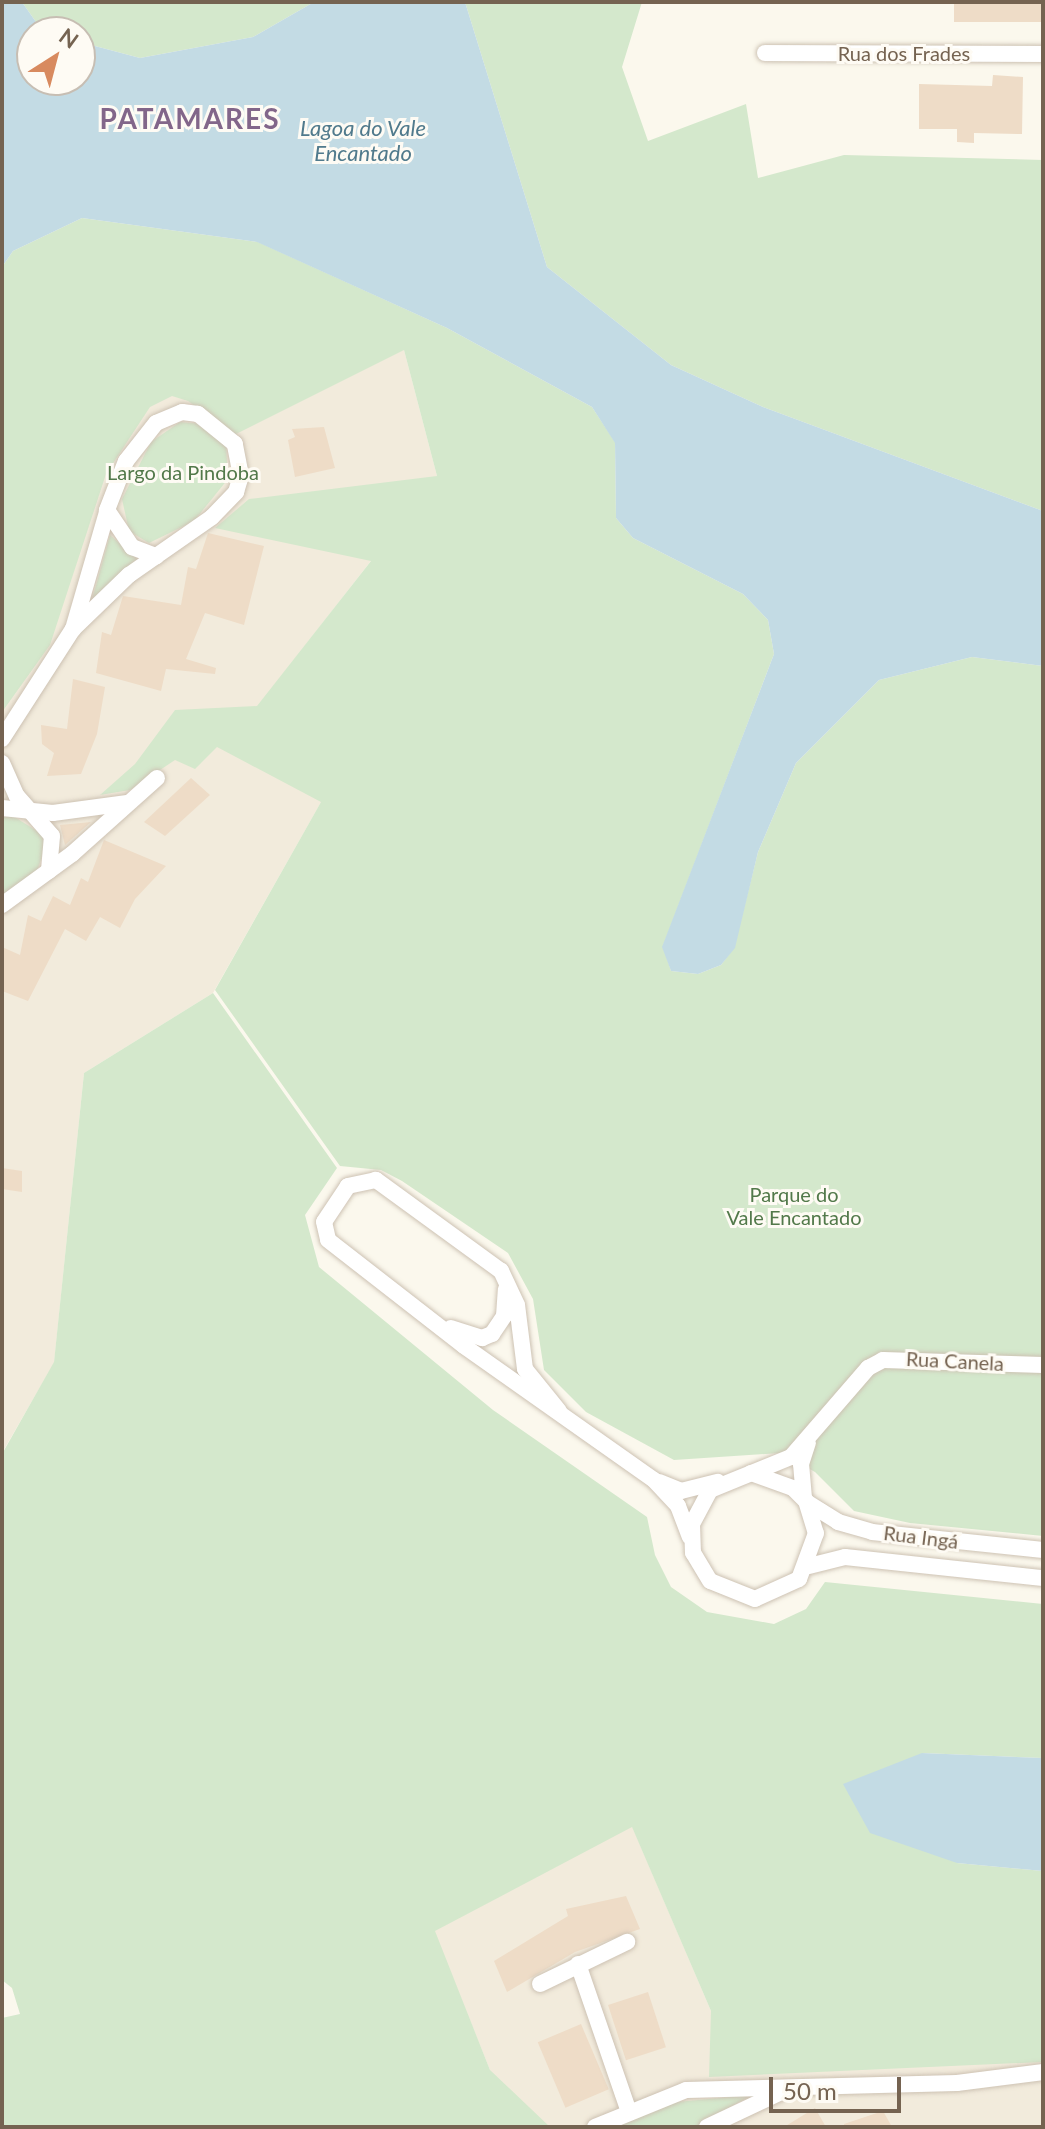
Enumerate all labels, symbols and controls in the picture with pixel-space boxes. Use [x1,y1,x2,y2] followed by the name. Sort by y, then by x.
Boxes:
[16,16,96,96] north arrow
[54,22,84,54] text: N
[838,41,970,65] street label: Rua dos Frades
[99,101,281,135] district label: PATAMARES
[300,114,426,166] water label: Lagoa do Vale Encantado
[107,460,259,484] park label: Largo da Pindoba
[727,1182,861,1229] park label: Parque do Vale Encantado
[905,1346,1005,1376] street label: Rua Canela
[882,1521,960,1553] street label: Rua Ingá
[773,2061,905,2111] scale bar
[783,2076,837,2105] text: 50 m

